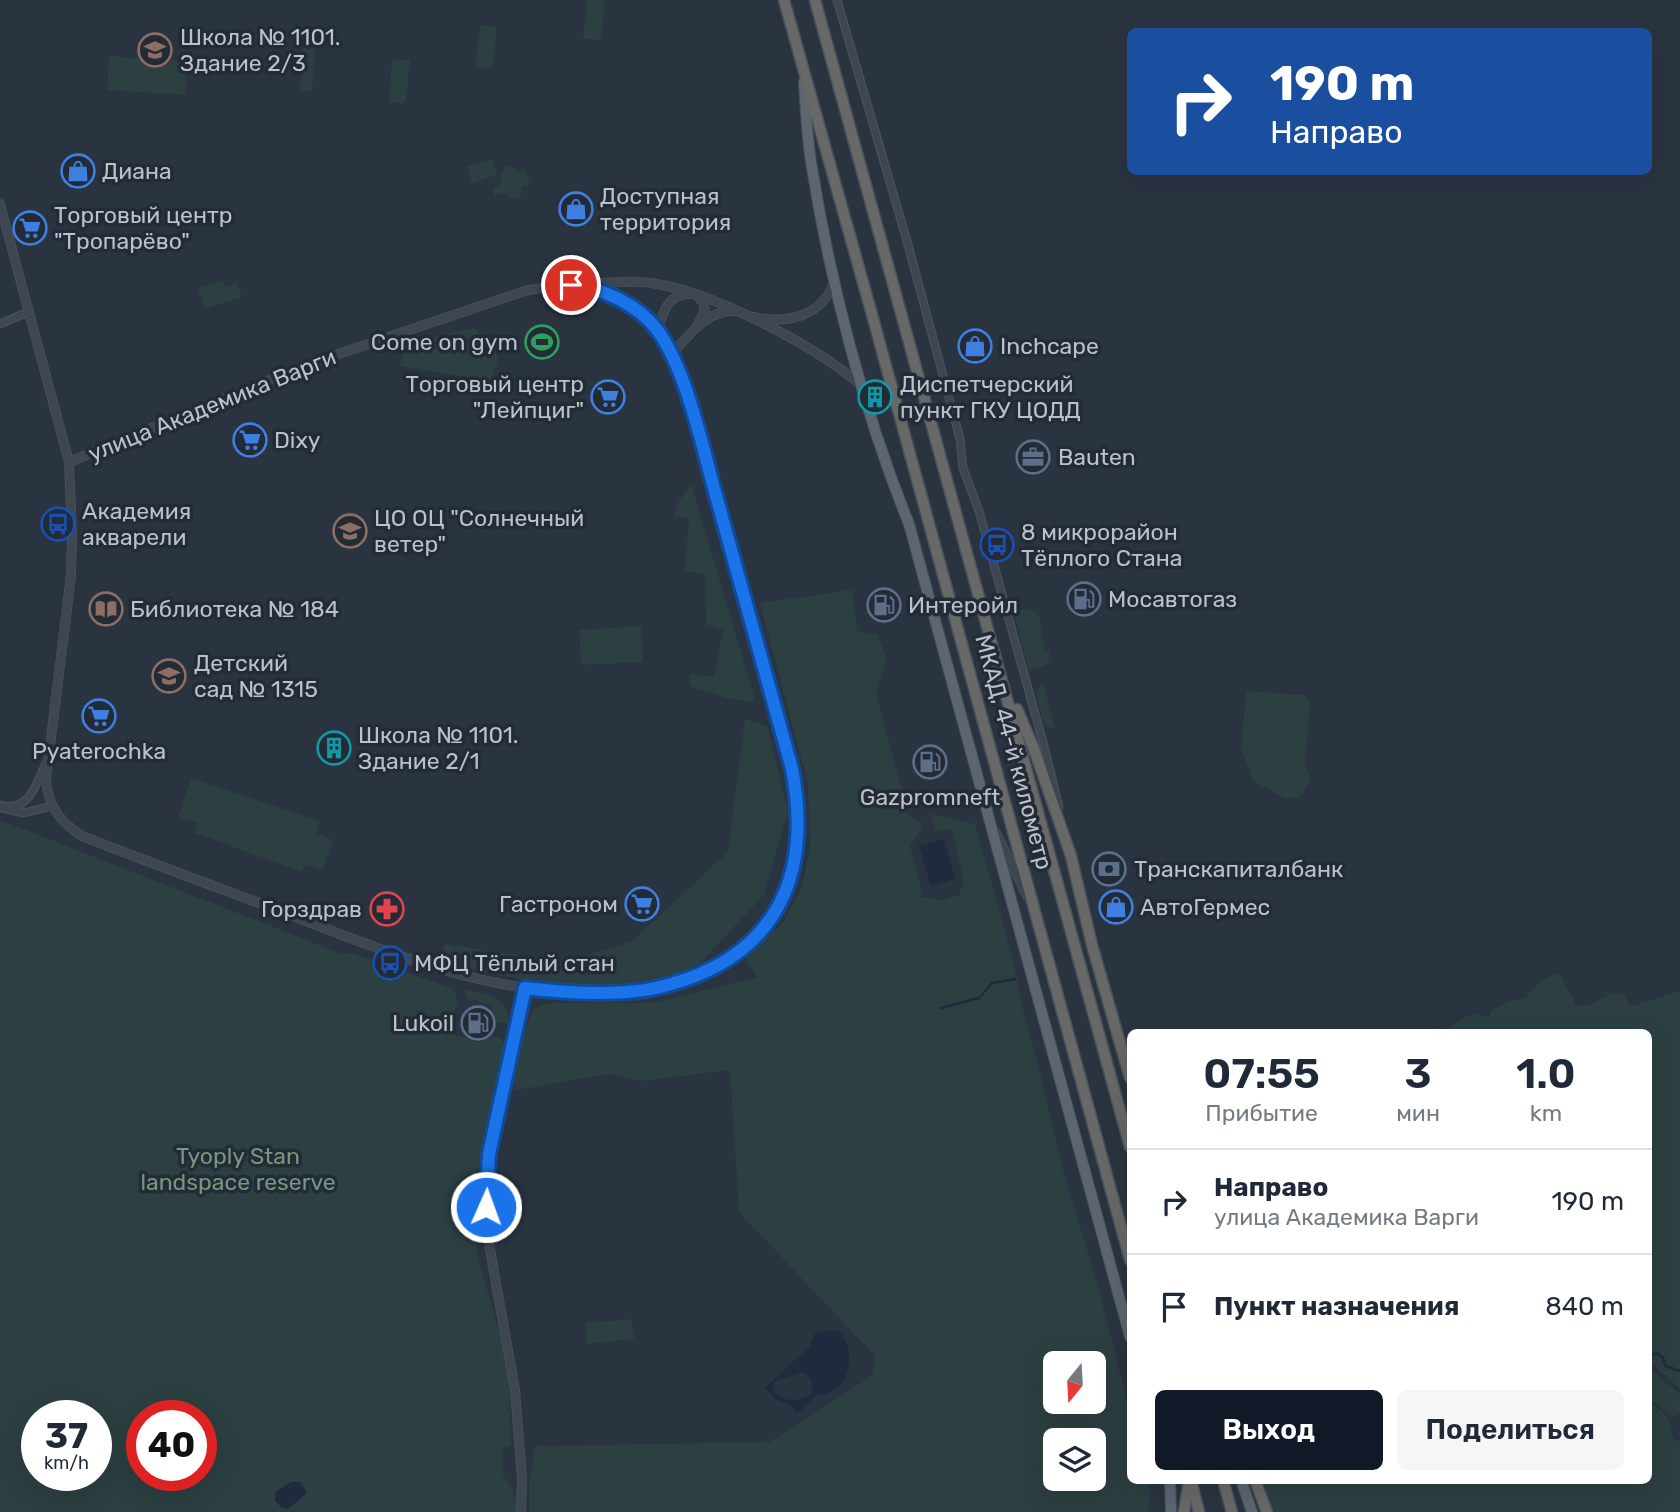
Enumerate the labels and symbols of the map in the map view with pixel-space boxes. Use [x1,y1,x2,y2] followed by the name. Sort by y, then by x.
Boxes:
[180,23,341,77] place label: Школа № 1101. Здание 2/3
[136,31,174,69] school or university icon: Школа № 1101. Здание 2/3
[59,152,97,190] shop icon: Диана
[102,157,172,185] place label: Диана
[600,182,731,236] place label: Доступная территория
[557,190,595,228] shop icon: Доступная территория
[54,201,232,255] place label: Торговый центр "Тропарёво"
[11,209,49,247] supermarket icon: Торговый центр "Тропарёво"
[541,255,601,315] pin
[523,323,561,361] sports icon: Come on gym
[956,327,994,365] shop icon: Inchcape
[371,328,518,356] place label: Come on gym
[1000,332,1099,360] place label: Inchcape
[84,342,340,468] street label: улица Академика Варги
[406,370,584,424] place label: Торговый центр "Лейпциг"
[900,370,1081,424] place label: Диспетчерский пункт ГКУ ЦОДД
[589,378,627,416] supermarket icon: Торговый центр "Лейпциг"
[856,378,894,416] building icon: Диспетчерский пункт ГКУ ЦОДД
[231,421,269,459] supermarket icon: Dixy
[274,426,321,454] place label: Dixy
[1014,438,1052,476] office icon: Bauten
[1058,443,1136,471] place label: Bauten
[82,497,191,551] place label: Академия акварели
[374,504,584,558] place label: ЦО ОЦ "Солнечный ветер"
[39,505,77,543] bus stop icon: Академия акварели
[331,512,369,550] school or university icon: ЦО ОЦ "Солнечный ветер"
[1021,518,1182,572] place label: 8 микрорайон Тёплого Стана
[978,526,1016,564] bus stop icon: 8 микрорайон Тёплого Стана
[1065,580,1103,618] fuel station icon: Мосавтогаз
[1108,585,1237,613] place label: Мосавтогаз
[865,586,903,624] fuel station icon: Интеройл
[87,590,125,628] library icon: Библиотека № 184
[908,591,1018,619] place label: Интеройл
[130,595,339,623] place label: Библиотека № 184
[969,631,1059,873] street label: МКАД, 44-й километр
[194,649,318,703] place label: Детский сад № 1315
[150,657,188,695] school or university icon: Детский сад № 1315
[80,697,118,735] supermarket icon: Pyaterochka
[358,721,519,775] place label: Школа № 1101. Здание 2/1
[315,729,353,767] building icon: Школа № 1101. Здание 2/1
[32,737,166,765] place label: Pyaterochka
[911,743,949,781] fuel station icon: Gazpromneft
[860,783,1000,811] place label: Gazpromneft
[1090,850,1128,888] bank icon: Транскапиталбанк
[1134,855,1343,883] place label: Транскапиталбанк
[623,885,661,923] supermarket icon: Гастроном
[1097,888,1135,926] shop icon: АвтоГермес
[368,890,406,928] pharmacy icon: Горздрав
[499,890,618,918] place label: Гастроном
[1140,893,1270,921] place label: АвтоГермес
[261,895,362,923] place label: Горздрав
[371,944,409,982] bus stop icon: МФЦ Тёплый стан
[414,949,615,977] place label: МФЦ Тёплый стан
[459,1004,497,1042] fuel station icon: Lukoil
[392,1009,454,1037] place label: Lukoil
[140,1142,336,1196] park label: Tyoply Stan landspace reserve
[449,1170,523,1244] position arrow
[1043,1351,1106,1414] north arrow
[126,1400,217,1491] speed limit sign: 40

